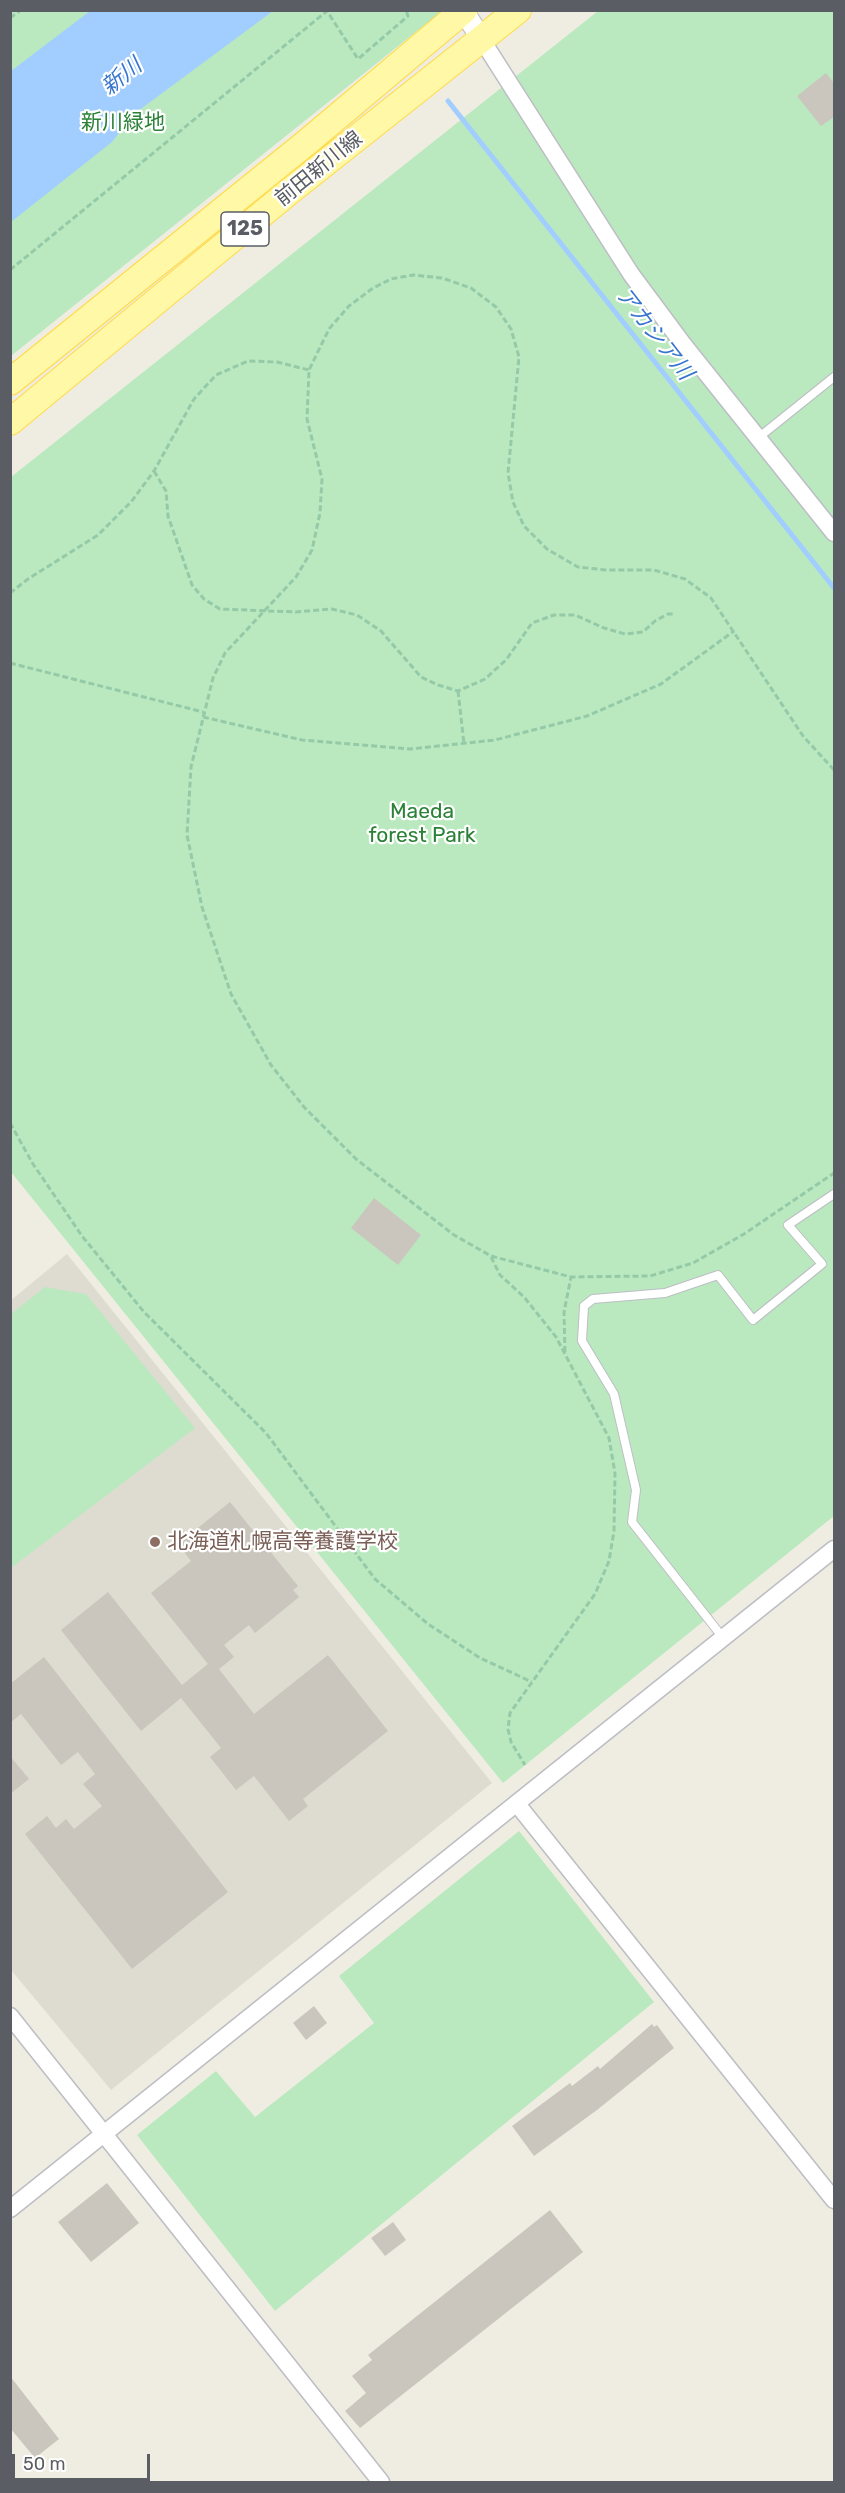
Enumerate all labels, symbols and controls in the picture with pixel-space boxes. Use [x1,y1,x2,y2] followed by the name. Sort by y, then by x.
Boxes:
[97,53,147,101] water label: 新川
[81,110,165,136] park label: 新川緑地
[270,126,368,212] street label: 前田新川線
[221,212,269,246] road number: 125
[610,283,698,385] water label: アカシア川
[368,799,476,849] park label: Maeda forest Park
[167,1529,398,1555] place label: 北海道札幌高等養護学校
[148,1535,162,1549] marker: 北海道札幌高等養護学校
[15,2442,153,2480] scale bar
[23,2453,66,2475] text: 50 m

